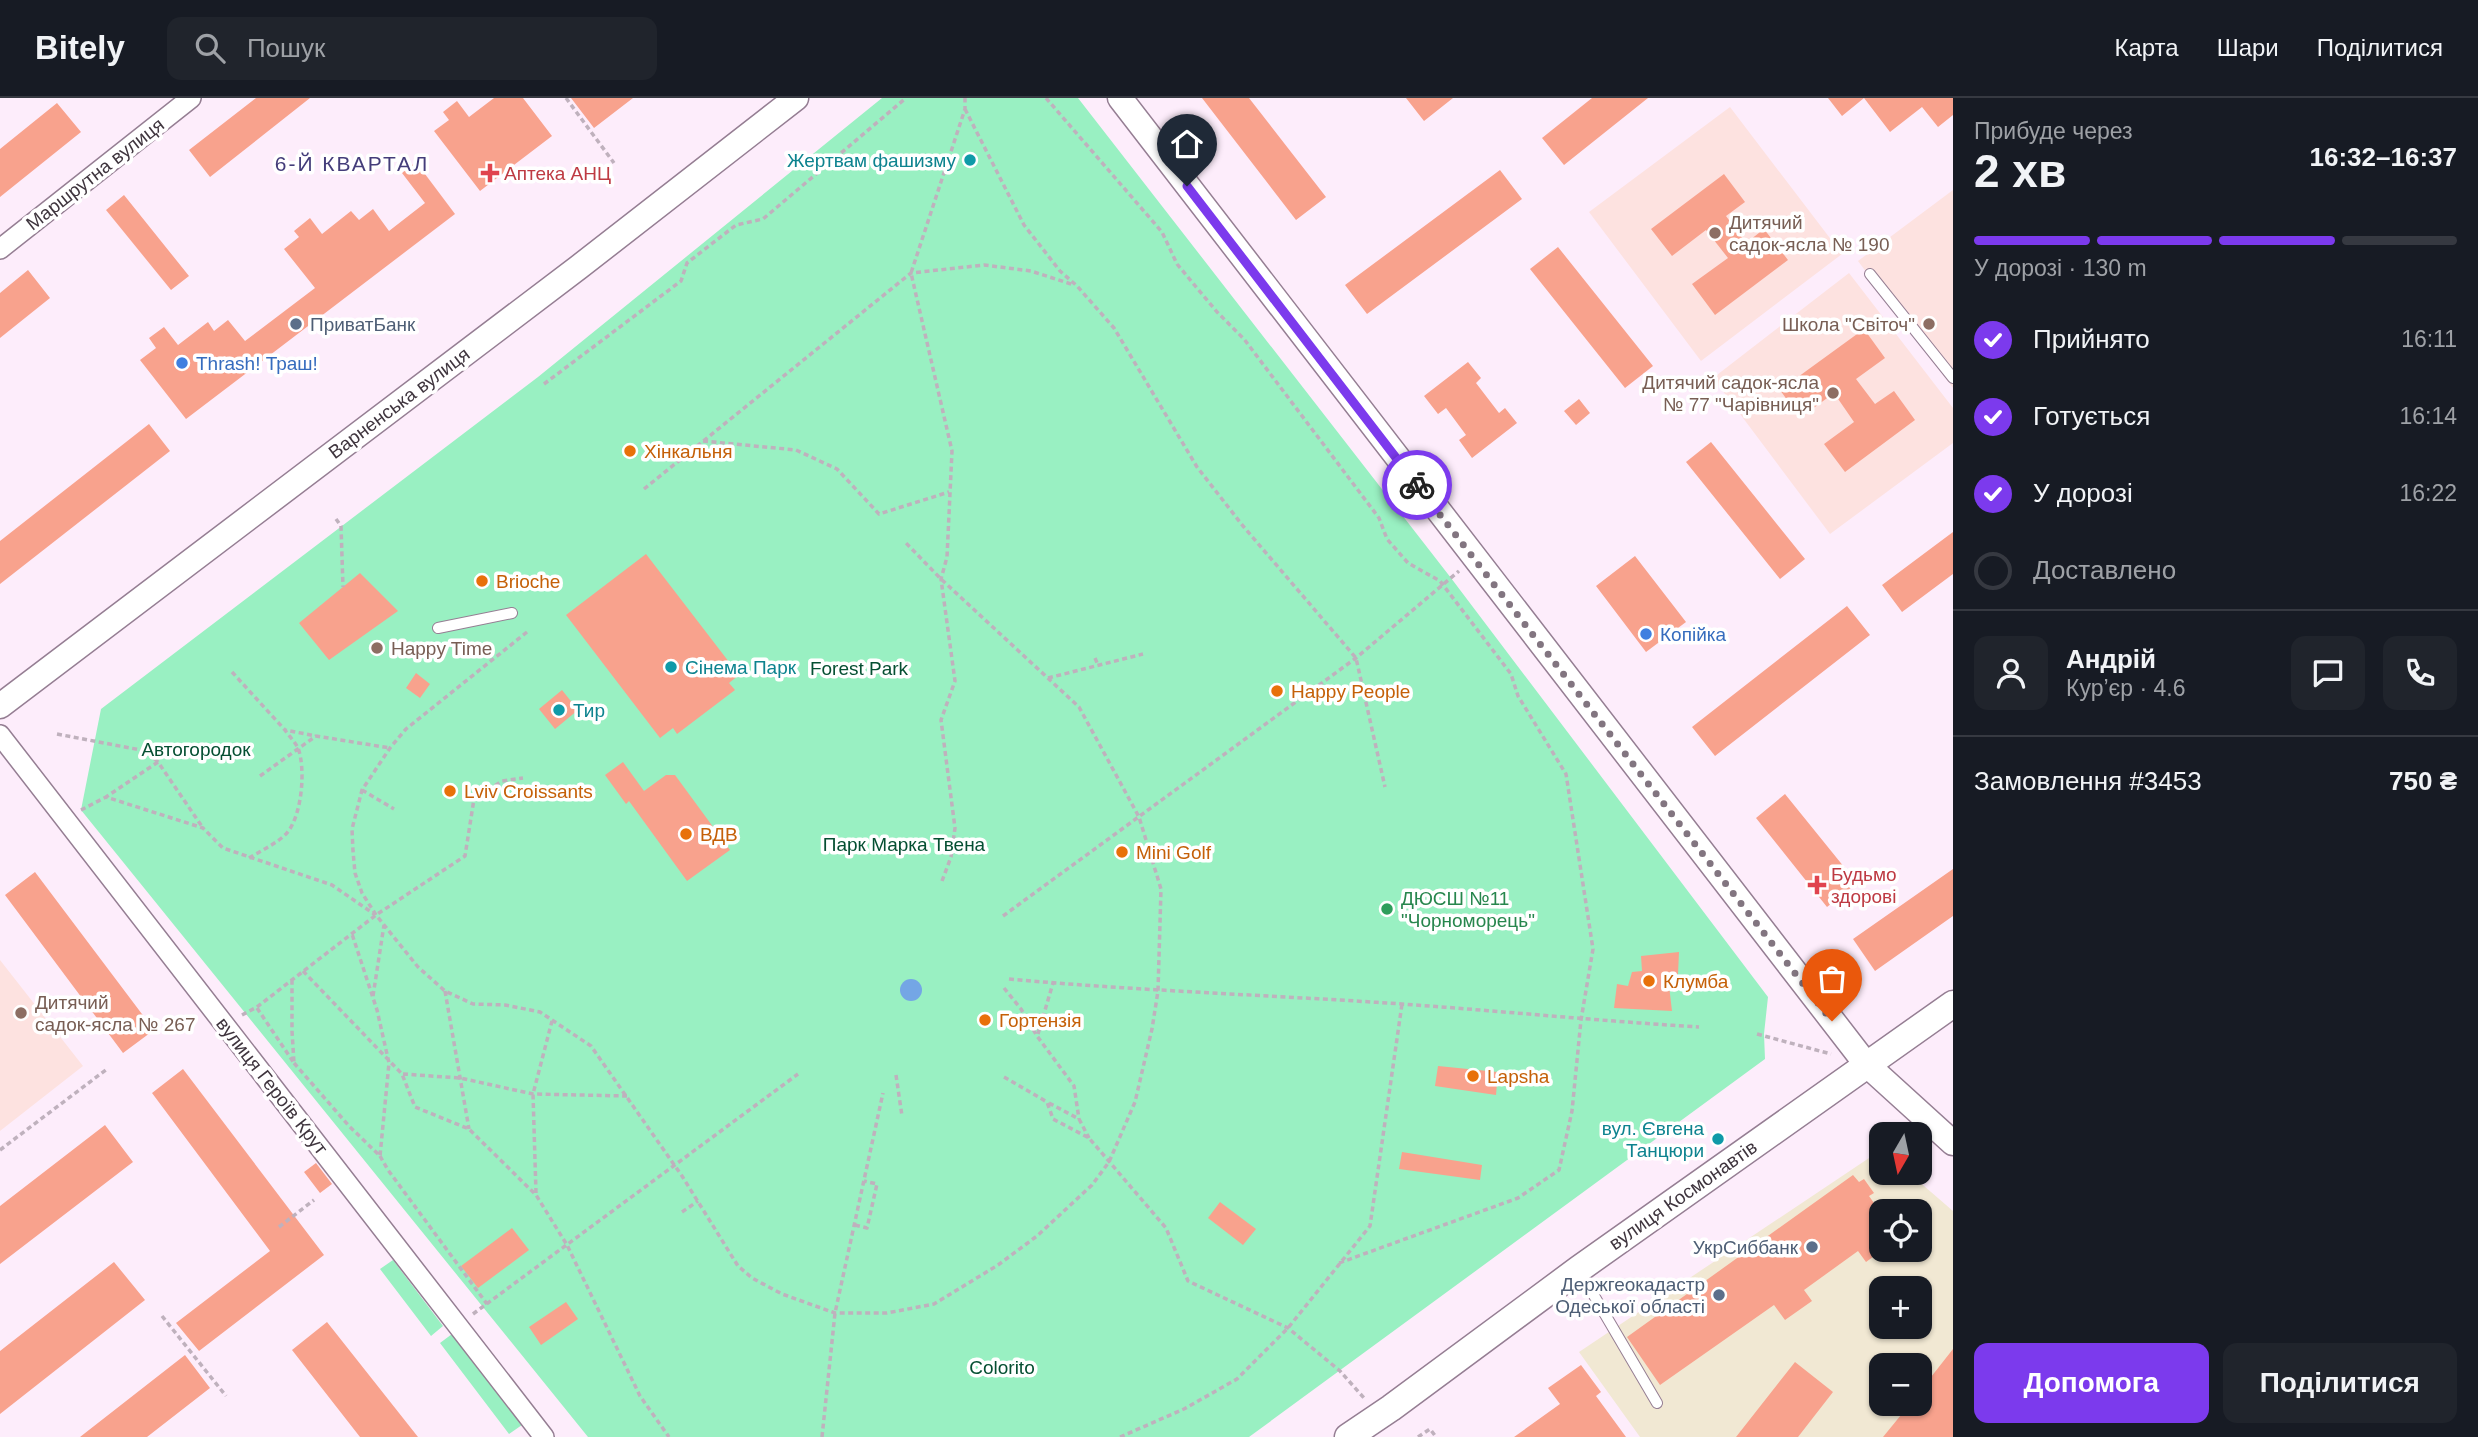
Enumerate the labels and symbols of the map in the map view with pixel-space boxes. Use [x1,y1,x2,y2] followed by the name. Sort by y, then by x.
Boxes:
[22,114,168,234] street label: Маршрутна вулиця
[1157,114,1217,186] pin
[787,150,956,171] place label: Жертвам фашизму
[275,152,429,175] district label: 6-Й КВАРТАЛ
[962,152,978,168] marker: Жертвам фашизму
[504,163,611,184] place label: Аптека АНЦ
[482,165,498,181] marker: Аптека АНЦ
[1729,212,1889,255] place label: Дитячий садок-ясла № 190
[1707,225,1723,241] marker: Дитячий садок-ясла № 190
[310,314,416,335] place label: ПриватБанк
[1782,314,1915,335] place label: Школа "Світоч"
[288,316,304,332] marker: ПриватБанк
[1921,316,1937,332] marker: Школа "Світоч"
[324,343,474,463] street label: Варненська вулиця
[196,353,318,374] place label: Thrash! Траш!
[174,355,190,371] marker: Thrash! Траш!
[1642,372,1819,415] place label: Дитячий садок-ясла № 77 "Чарівниця"
[1825,385,1841,401] marker: Дитячий садок-ясла № 77 "Чарівниця"
[644,441,732,462] place label: Хінкальня
[622,443,638,459] marker: Хінкальня
[1382,450,1452,520] courier
[496,571,560,592] place label: Brioche
[474,573,490,589] marker: Brioche
[1660,624,1726,645] place label: Копійка
[1638,626,1654,642] marker: Копійка
[391,638,492,659] place label: Happy Time
[369,640,385,656] marker: Happy Time
[685,657,797,678] place label: Сінема Парк
[810,658,909,679] park label: Forest Park
[663,659,679,675] marker: Сінема Парк
[1291,681,1410,702] place label: Happy People
[1269,683,1285,699] marker: Happy People
[573,700,605,721] place label: Тир
[551,702,567,718] marker: Тир
[141,739,251,760] park label: Автогородок
[464,781,593,802] place label: Lviv Croissants
[442,783,458,799] marker: Lviv Croissants
[700,824,738,845] place label: ВДВ
[678,826,694,842] marker: ВДВ
[823,834,986,855] park label: Парк Марка Твена
[1136,842,1212,863] place label: Mini Golf
[1114,844,1130,860] marker: Mini Golf
[1831,864,1897,907] place label: Будьмо здорові
[1809,877,1825,893] marker: Будьмо здорові
[1401,888,1535,931] place label: ДЮСШ №11 "Чорноморець"
[1379,901,1395,917] marker: ДЮСШ №11 "Чорноморець"
[1802,949,1862,1021] pin
[1663,971,1729,992] place label: Клумба
[1641,973,1657,989] marker: Клумба
[35,992,195,1035] place label: Дитячий садок-ясла № 267
[13,1005,29,1021] marker: Дитячий садок-ясла № 267
[999,1010,1082,1031] place label: Гортензія
[977,1012,993,1028] marker: Гортензія
[212,1013,332,1159] street label: вулиця Героїв Крут
[1487,1066,1550,1087] place label: Lapsha
[1465,1068,1481,1084] marker: Lapsha
[1602,1118,1704,1161] place label: вул. Євгена Танцюри
[1869,1122,1932,1185] north arrow
[1710,1131,1726,1147] marker: вул. Євгена Танцюри
[1605,1136,1761,1254] street label: вулиця Космонавтів
[1693,1237,1799,1258] place label: УкрСиббанк
[1804,1239,1820,1255] marker: УкрСиббанк
[1555,1274,1705,1317] place label: Держгеокадастр Одеської області
[1711,1287,1727,1303] marker: Держгеокадастр Одеської області
[969,1357,1035,1378] park label: Colorito

